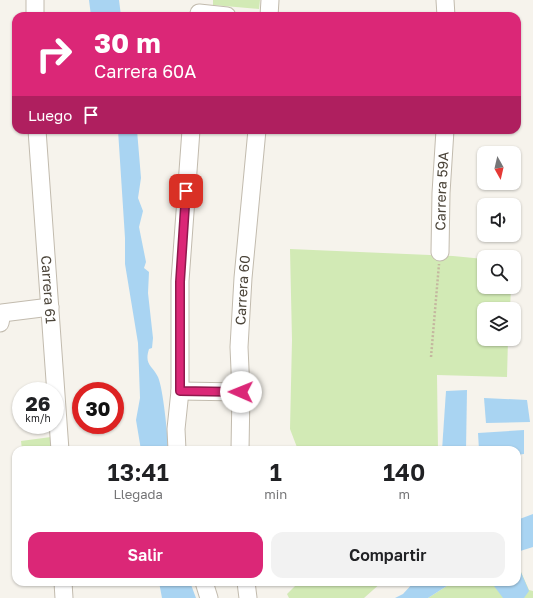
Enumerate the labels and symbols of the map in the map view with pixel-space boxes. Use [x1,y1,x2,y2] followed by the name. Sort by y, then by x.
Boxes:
[477,146,521,190] north arrow
[431,150,452,231] street label: Carrera 59A
[169,174,203,208] pin
[231,254,253,326] street label: Carrera 60
[38,255,60,324] street label: Carrera 61
[220,371,262,413] position arrow
[72,382,124,434] speed limit sign: 30

